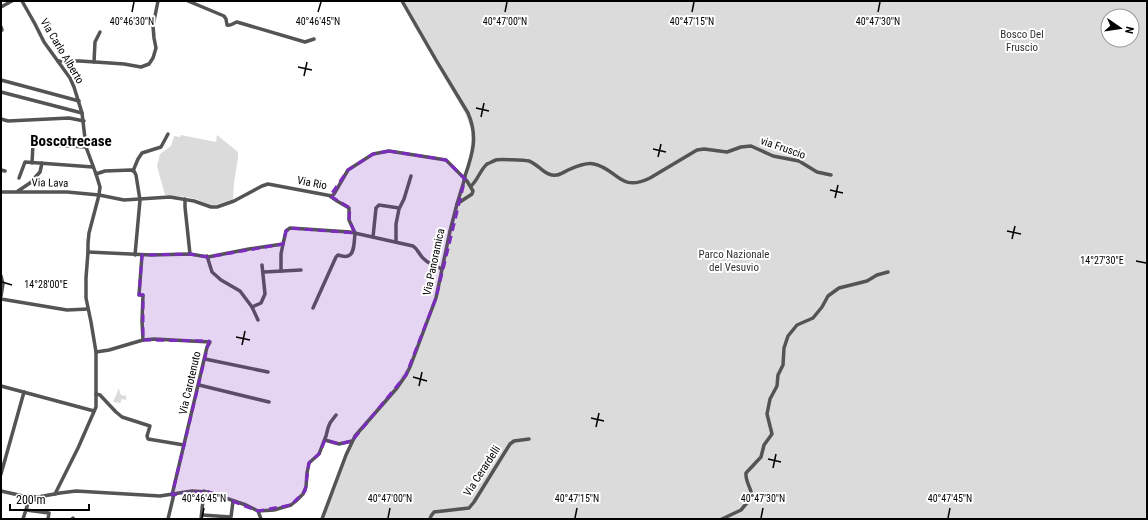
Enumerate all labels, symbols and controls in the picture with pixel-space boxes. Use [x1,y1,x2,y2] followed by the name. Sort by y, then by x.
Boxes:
[1100,8,1140,48] north arrow
[37,16,87,86] street label: Via Carlo Alberto
[110,16,154,27] text: 40°46'30"N
[296,16,340,27] text: 40°46'45"N
[483,16,527,27] text: 40°47'00"N
[670,16,714,27] text: 40°47'15"N
[856,16,900,27] text: 40°47'30"N
[1122,25,1136,35] text: N
[1000,28,1044,54] park label: Bosco Del Fruscio
[30,132,112,150] district label: Boscotrecase
[759,134,808,162] street label: via Fruscio
[296,174,329,192] street label: Via Rio
[31,176,69,190] street label: Via Lava
[421,227,447,297] street label: Via Panoramica
[699,248,769,274] park label: Parco Nazionale del Vesuvio
[1080,255,1124,266] text: 14°27'30"E
[24,279,68,290] text: 14°28'00"E
[176,350,204,416] street label: Via Carotenuto
[461,443,503,499] street label: Via Cerardelli
[10,486,89,512] scale bar
[16,493,46,507] text: 200 m
[182,493,226,504] text: 40°46'45"N
[368,493,412,504] text: 40°47'00"N
[555,493,599,504] text: 40°47'15"N
[741,493,785,504] text: 40°47'30"N
[928,493,972,504] text: 40°47'45"N

